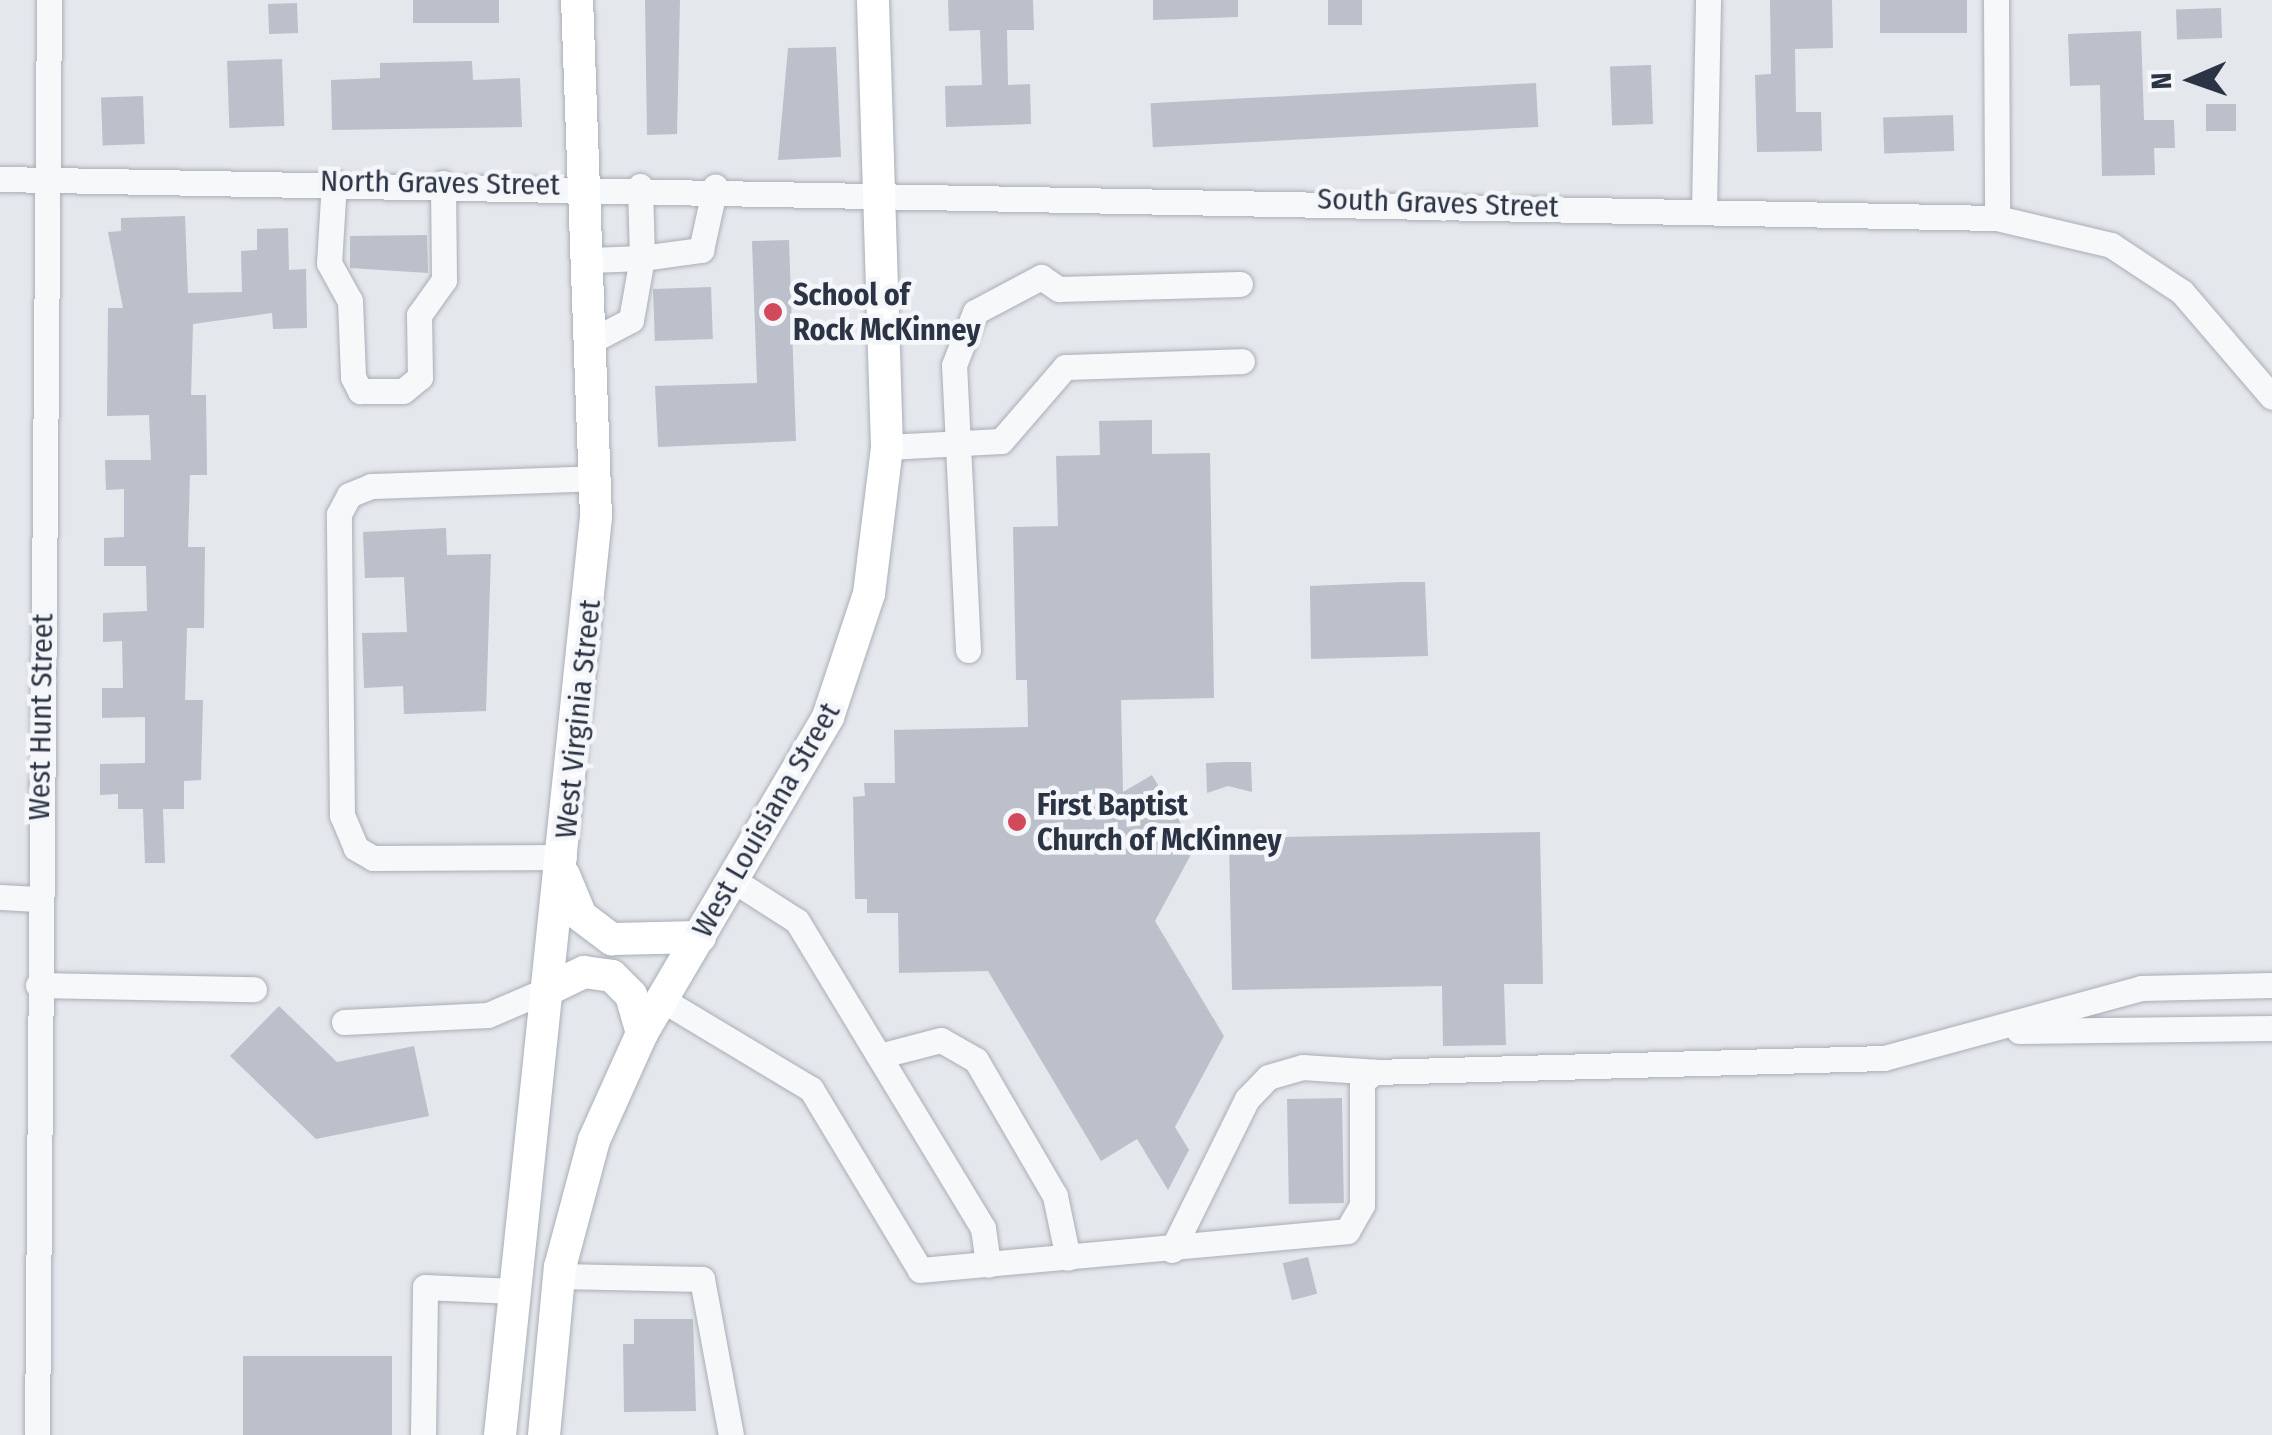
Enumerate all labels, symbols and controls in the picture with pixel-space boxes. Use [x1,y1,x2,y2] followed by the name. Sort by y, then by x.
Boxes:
[2142,30,2242,130] north arrow
[2145,72,2178,90] text: N
[320,163,560,203] street label: North Graves Street
[1317,181,1559,225] street label: South Graves Street
[793,277,981,348] place label: School of Rock McKinney
[762,301,784,323] marker: School of Rock McKinney
[548,598,608,840] street label: West Virginia Street
[21,613,61,821] street label: West Hunt Street
[684,696,848,944] street label: West Louisiana Street
[1037,787,1282,858] place label: First Baptist Church of McKinney
[1006,811,1028,833] marker: First Baptist Church of McKinney

